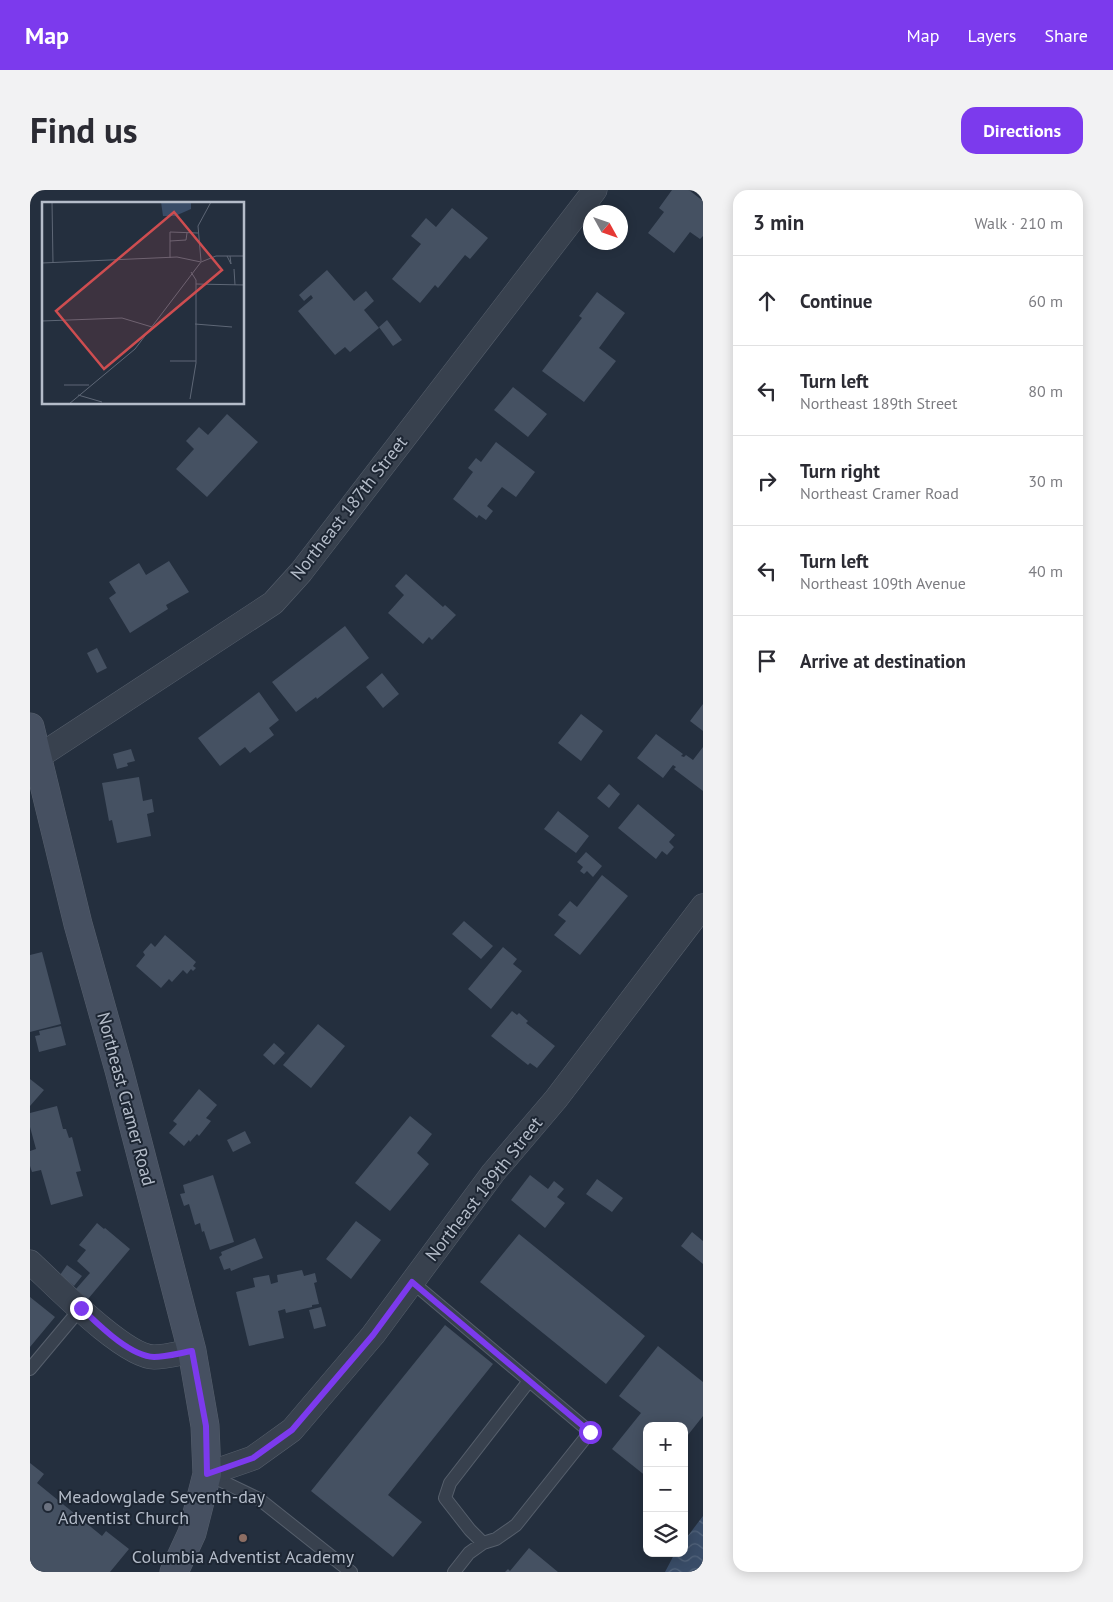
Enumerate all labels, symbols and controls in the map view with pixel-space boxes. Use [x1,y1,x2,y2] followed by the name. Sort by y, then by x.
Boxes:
[25,20,69,51] text: Map
[907,24,939,47] text: Map
[967,24,1016,47] text: Layers
[1044,24,1088,47] text: Share
[30,107,138,153] text: Find us
[961,107,1083,154] button: Directions
[42,202,245,405] inset map
[583,205,628,250] north arrow
[753,209,804,236] text: 3 min
[974,213,1063,233] text: Walk · 210 m
[753,287,781,315] icon: ahead
[800,289,872,313] text: Continue
[1028,291,1063,311] text: 60 m
[800,369,869,393] text: Turn left
[753,377,781,405] icon: left
[1028,381,1063,401] text: 80 m
[800,393,957,413] text: Northeast 189th Street
[285,431,412,584] street label: Northeast 187th Street
[800,459,880,483] text: Turn right
[753,467,781,495] icon: right
[1028,471,1063,491] text: 30 m
[800,483,959,503] text: Northeast Cramer Road
[800,549,869,573] text: Turn left
[753,557,781,585] icon: left
[1028,561,1063,581] text: 40 m
[800,573,966,593] text: Northeast 109th Avenue
[753,647,781,675] icon: arrive
[800,649,966,673] text: Arrive at destination
[92,1010,161,1188] street label: Northeast Cramer Road
[420,1112,547,1266] street label: Northeast 189th Street
[70,1297,93,1320] route end
[579,1421,602,1444] route start
[643,1422,688,1557] map controls
[643,1422,688,1467] button: +
[643,1467,688,1512] button: −
[58,1485,266,1529] place label: Meadowglade Seventh-day Adventist Church
[42,1501,54,1513] marker: Meadowglade Seventh-day Adventist Church
[643,1512,688,1557] button: layers
[237,1532,249,1544] marker: Columbia Adventist Academy
[132,1545,355,1568] place label: Columbia Adventist Academy

